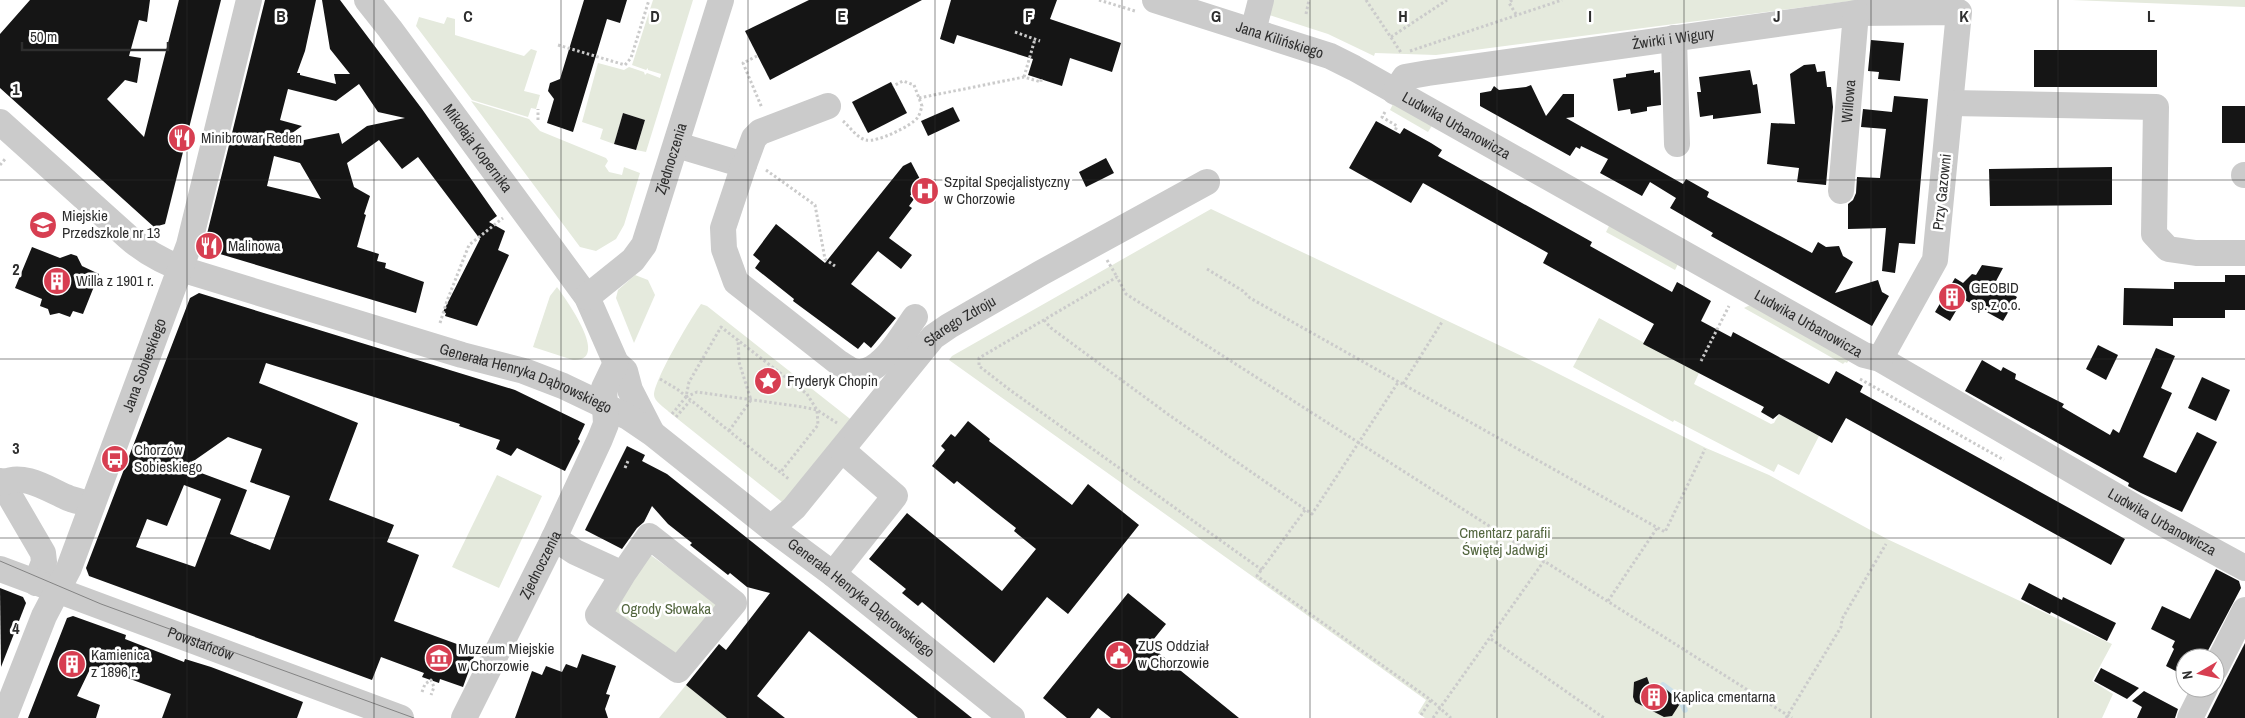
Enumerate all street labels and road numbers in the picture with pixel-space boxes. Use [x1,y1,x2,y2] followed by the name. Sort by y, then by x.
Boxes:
[1233,16,1327,63] street label: Jana Kilińskiego
[1631,22,1716,54] street label: Żwirki i Wigury
[1836,79,1860,124] street label: Willowa
[1399,86,1515,164] street label: Ludwika Urbanowicza
[438,99,518,197] street label: Mikołaja Kopernika
[650,120,692,197] street label: Zjednoczenia
[1927,153,1956,231] street label: Przy Gazowni
[1751,284,1867,362] street label: Ludwika Urbanowicza
[918,290,999,351] street label: Starego Zdroju
[117,315,171,415] street label: Jana Sobieskiego
[437,338,616,418] street label: Generała Henryka Dąbrowskiego
[2104,483,2220,560] street label: Ludwika Urbanowicza
[514,527,566,603] street label: Zjednoczenia
[784,533,940,662] street label: Generała Henryka Dąbrowskiego
[165,621,237,665] street label: Powstańców

